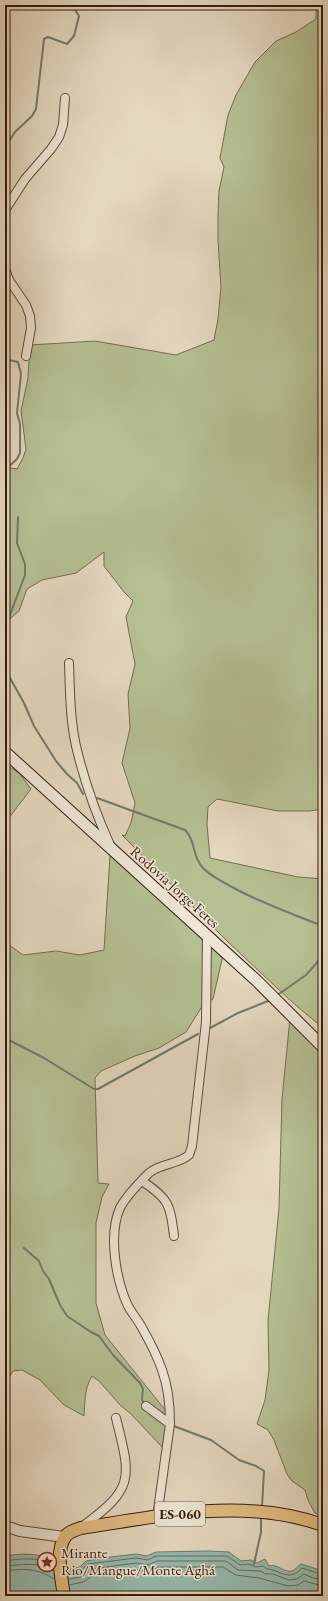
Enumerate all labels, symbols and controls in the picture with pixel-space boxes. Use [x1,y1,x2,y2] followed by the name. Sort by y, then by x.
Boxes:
[127,841,224,932] street label: Rodovia Jorge Feres
[155,1502,205,1526] road number: ES-060
[61,1543,215,1579] place label: Mirante Rio/Mangue/Monte Aghá
[36,1551,58,1573] place icon: Mirante Rio/Mangue/Monte Aghá

